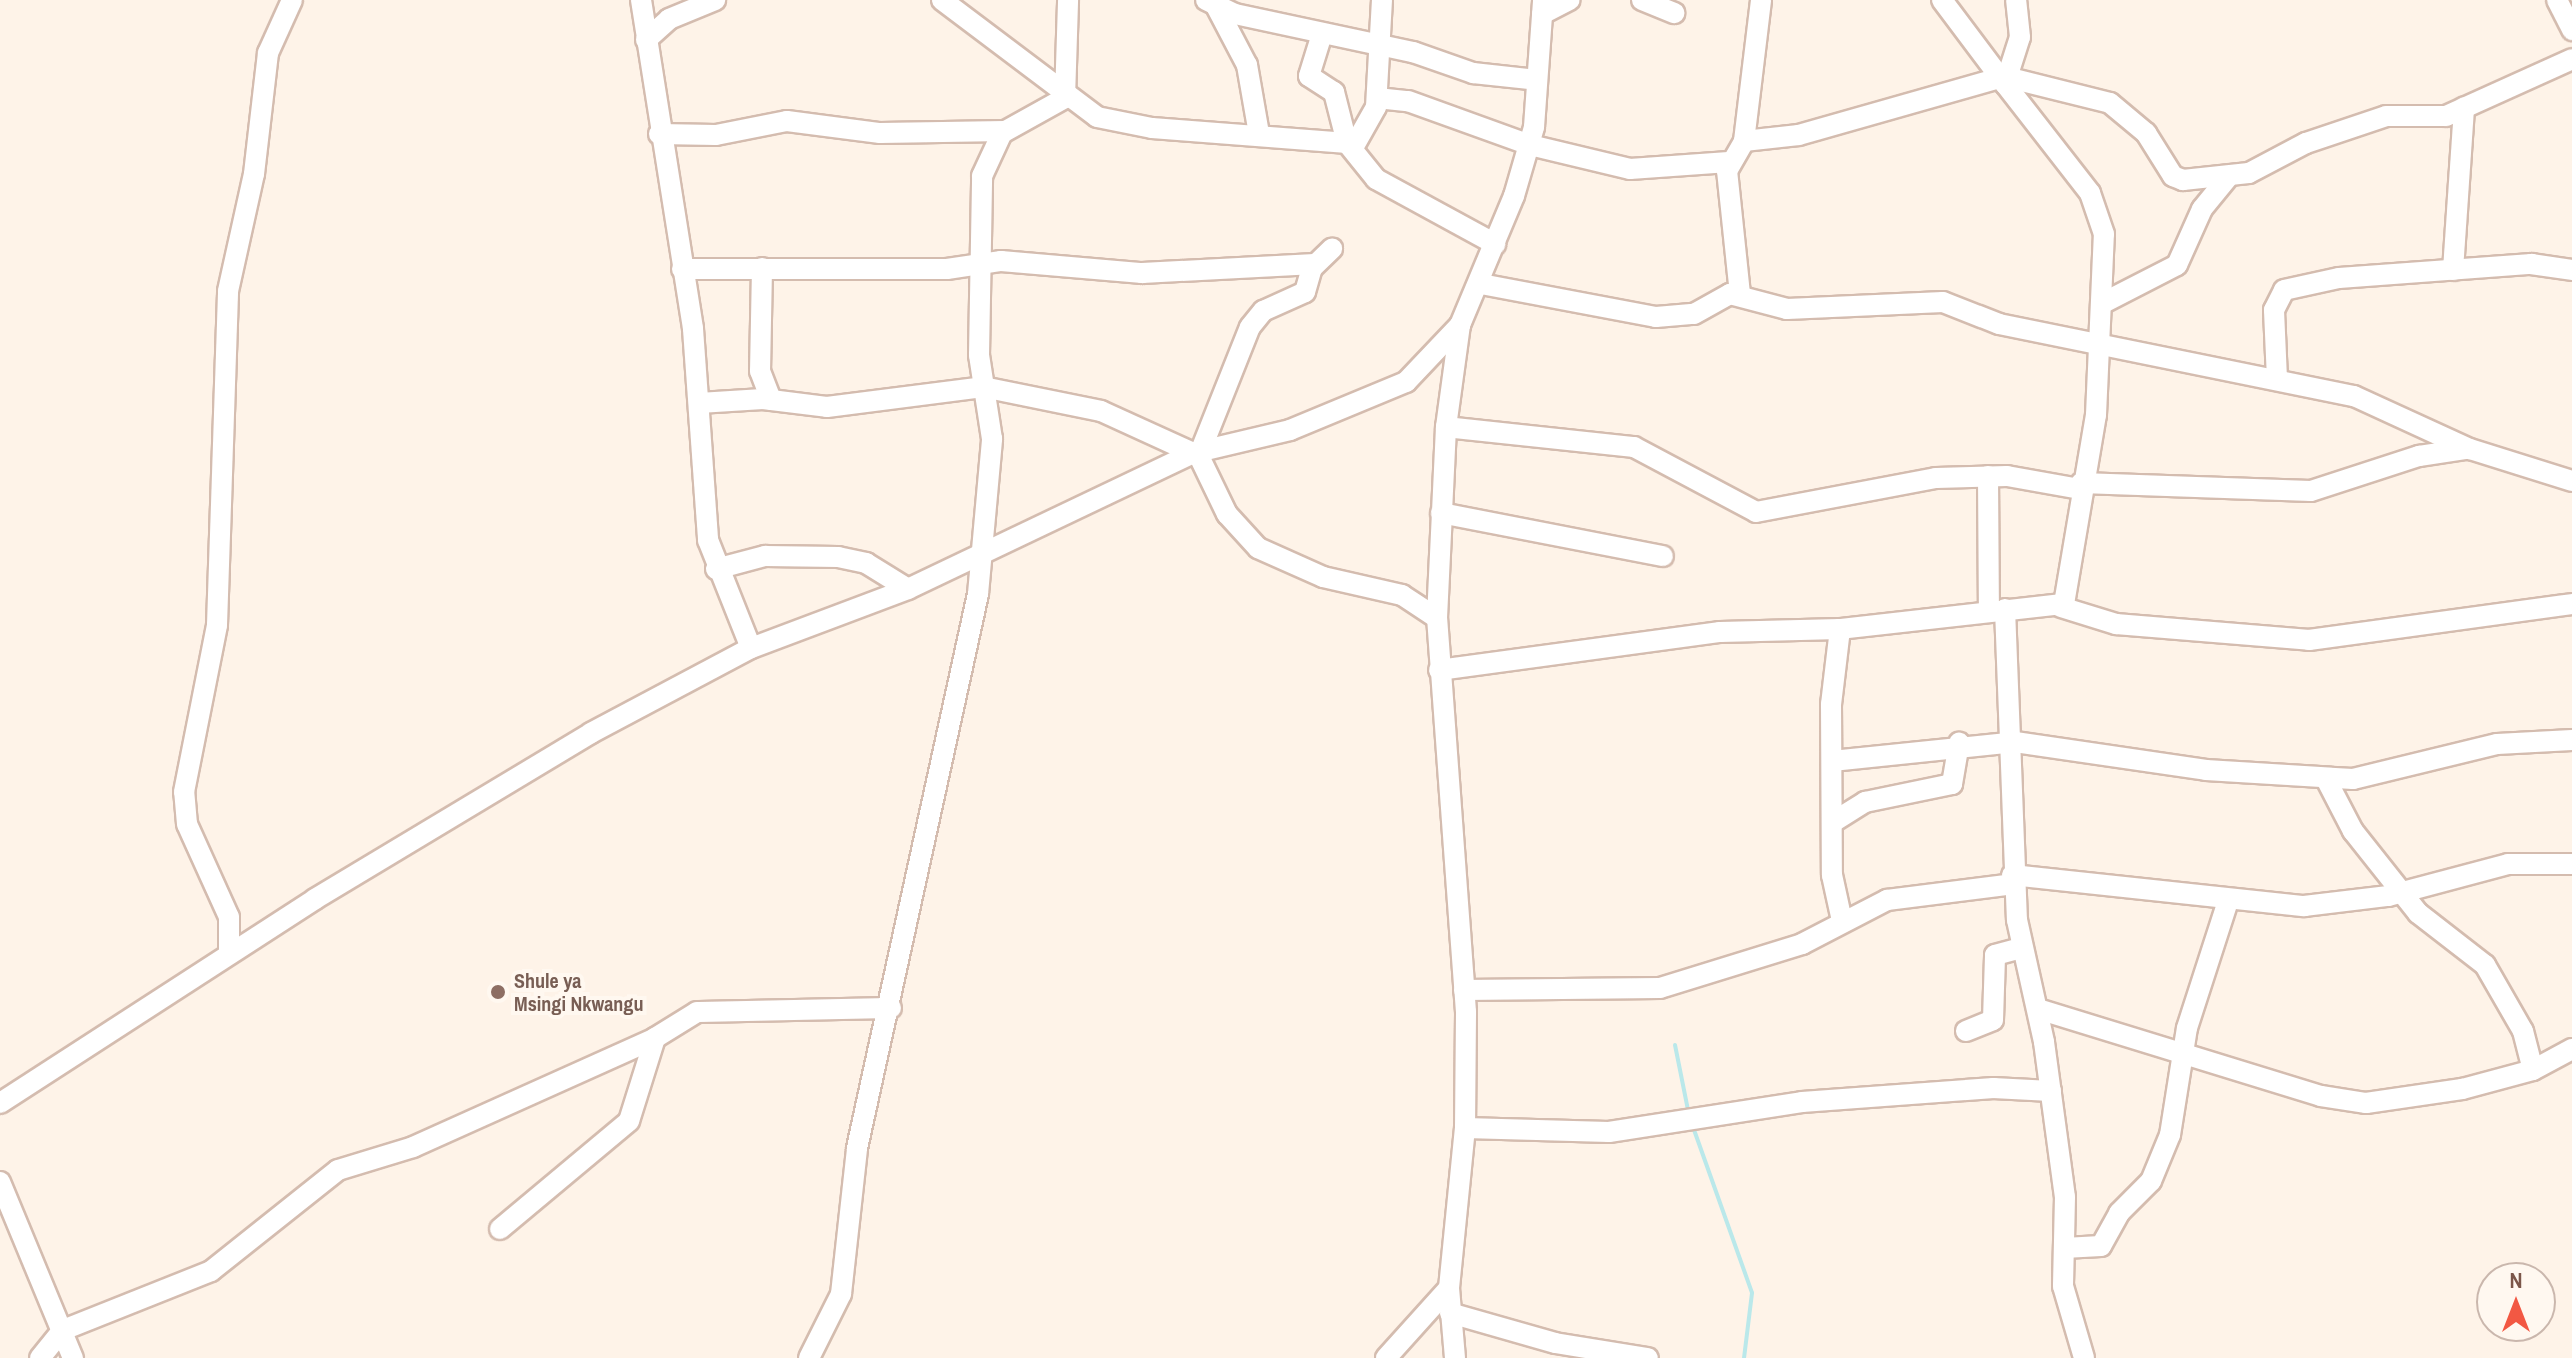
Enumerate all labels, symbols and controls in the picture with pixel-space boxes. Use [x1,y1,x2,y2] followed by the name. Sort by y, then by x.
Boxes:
[514,968,643,1015] place label: Shule ya Msingi Nkwangu
[489,983,507,1001] marker: Shule ya Msingi Nkwangu
[2476,1262,2556,1342] north arrow
[2509,1265,2523,1295] text: N

